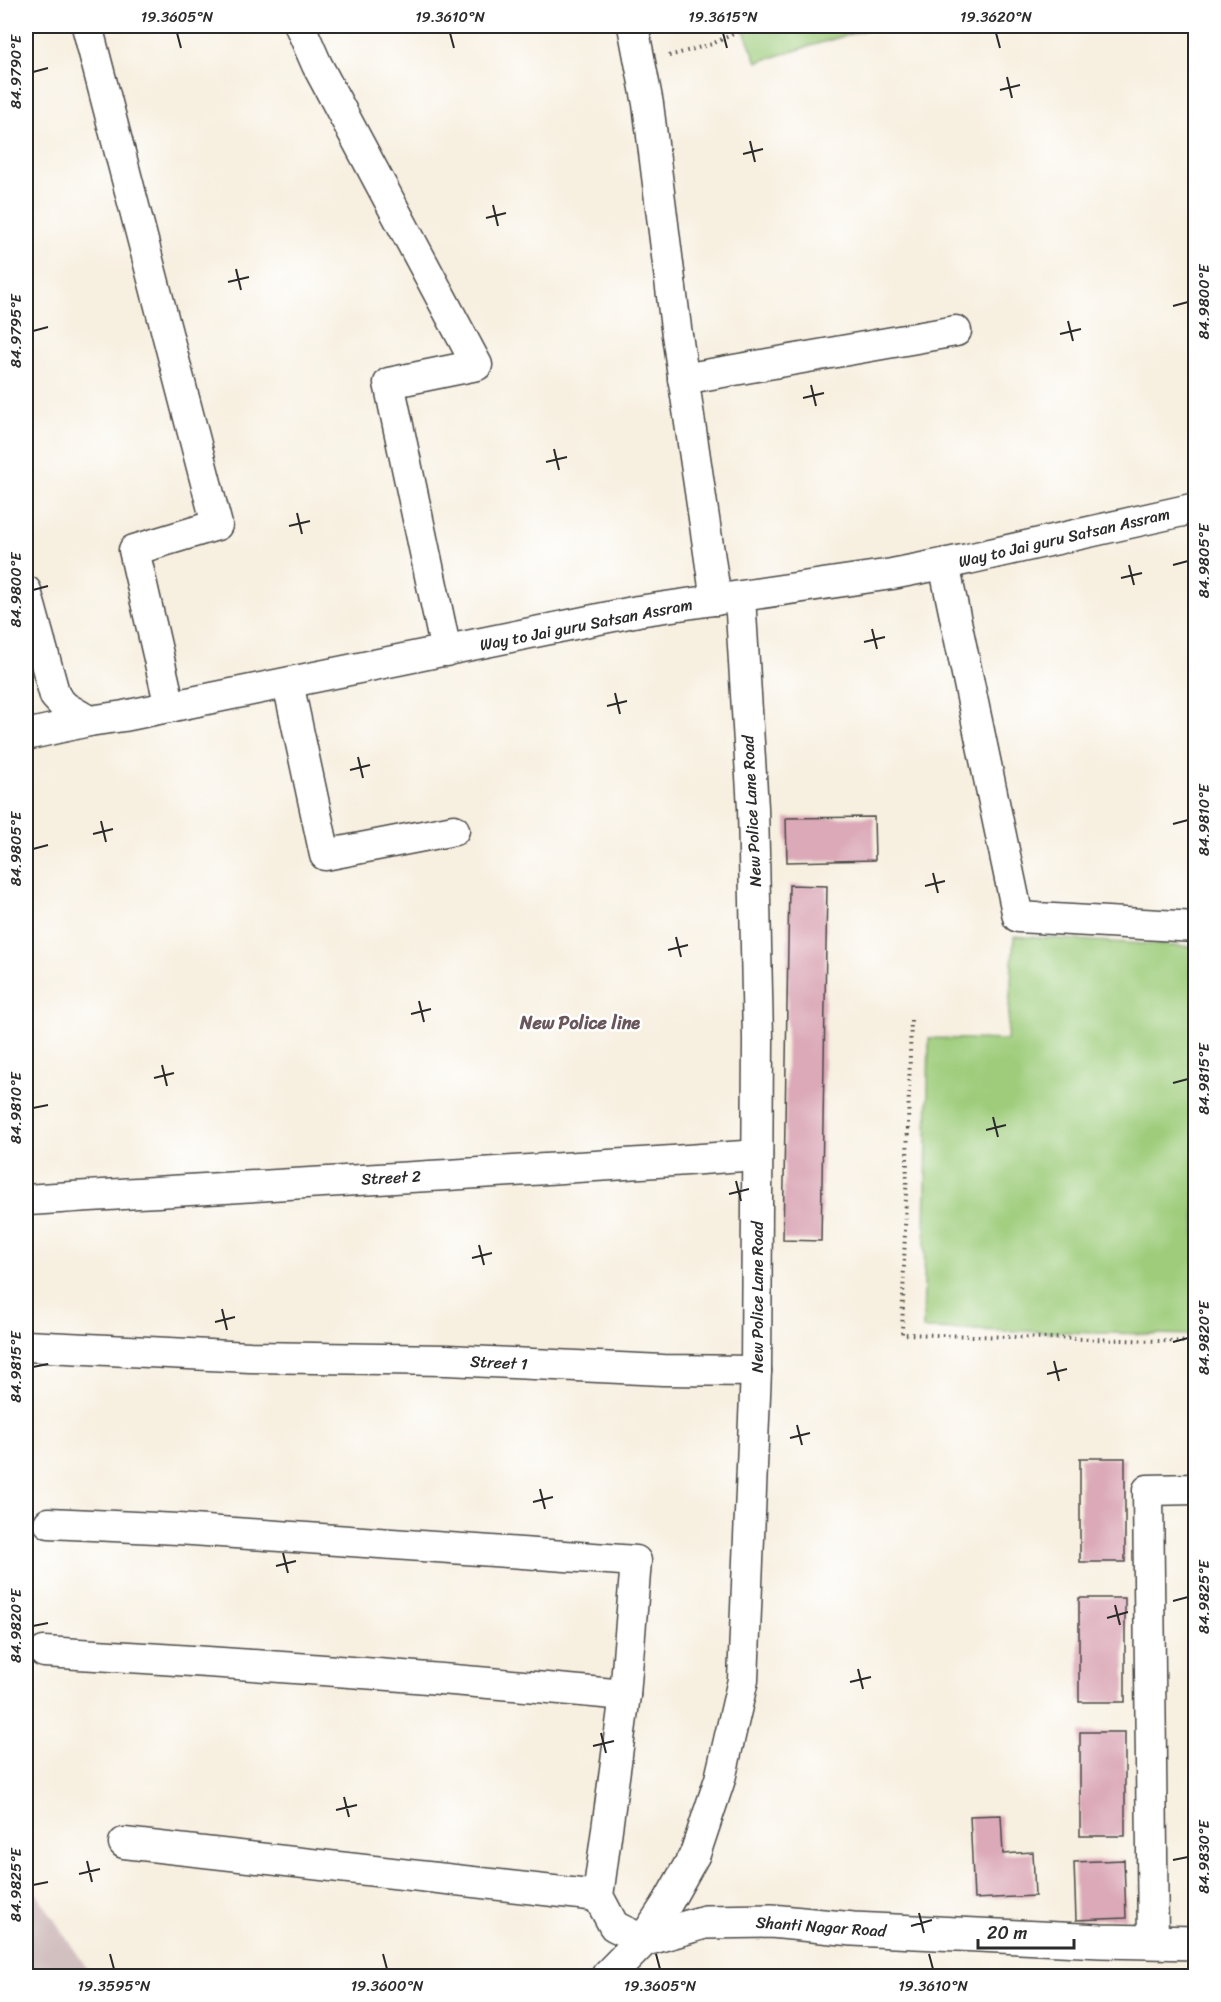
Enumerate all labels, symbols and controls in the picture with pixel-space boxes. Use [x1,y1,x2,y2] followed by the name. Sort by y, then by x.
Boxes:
[141,4,214,30] text: 19.3605°N
[415,4,485,30] text: 19.3610°N
[688,4,758,30] text: 19.3615°N
[960,4,1033,30] text: 19.3620°N
[3,33,29,109] text: 84.9790°E
[1191,263,1217,339] text: 84.9800°E
[3,292,29,368] text: 84.9795°E
[956,499,1173,576] street label: Way to Jai guru Satsan Assram
[1191,522,1217,598] text: 84.9805°E
[3,551,29,627] text: 84.9800°E
[477,590,695,659] street label: Way to Jai guru Satsan Assram
[733,733,770,887] street label: New Police Lane Road
[1191,782,1217,856] text: 84.9810°E
[3,810,29,886] text: 84.9805°E
[519,1007,640,1039] district label: New Police line
[1191,1042,1217,1115] text: 84.9815°E
[3,1070,29,1144] text: 84.9810°E
[360,1161,422,1194] street label: Street 2
[743,1220,772,1373] street label: New Police Lane Road
[1191,1299,1217,1375] text: 84.9820°E
[3,1330,29,1403] text: 84.9815°E
[469,1347,529,1378] street label: Street 1
[1191,1558,1217,1634] text: 84.9825°E
[3,1587,29,1663] text: 84.9820°E
[1191,1818,1217,1894] text: 84.9830°E
[3,1846,29,1922] text: 84.9825°E
[755,1907,889,1946] street label: Shanti Nagar Road
[978,1912,1074,1950] scale bar
[987,1917,1027,1949] text: 20 m
[78,1973,151,1999] text: 19.3595°N
[351,1973,424,1999] text: 19.3600°N
[624,1973,697,1999] text: 19.3605°N
[898,1973,968,1999] text: 19.3610°N

